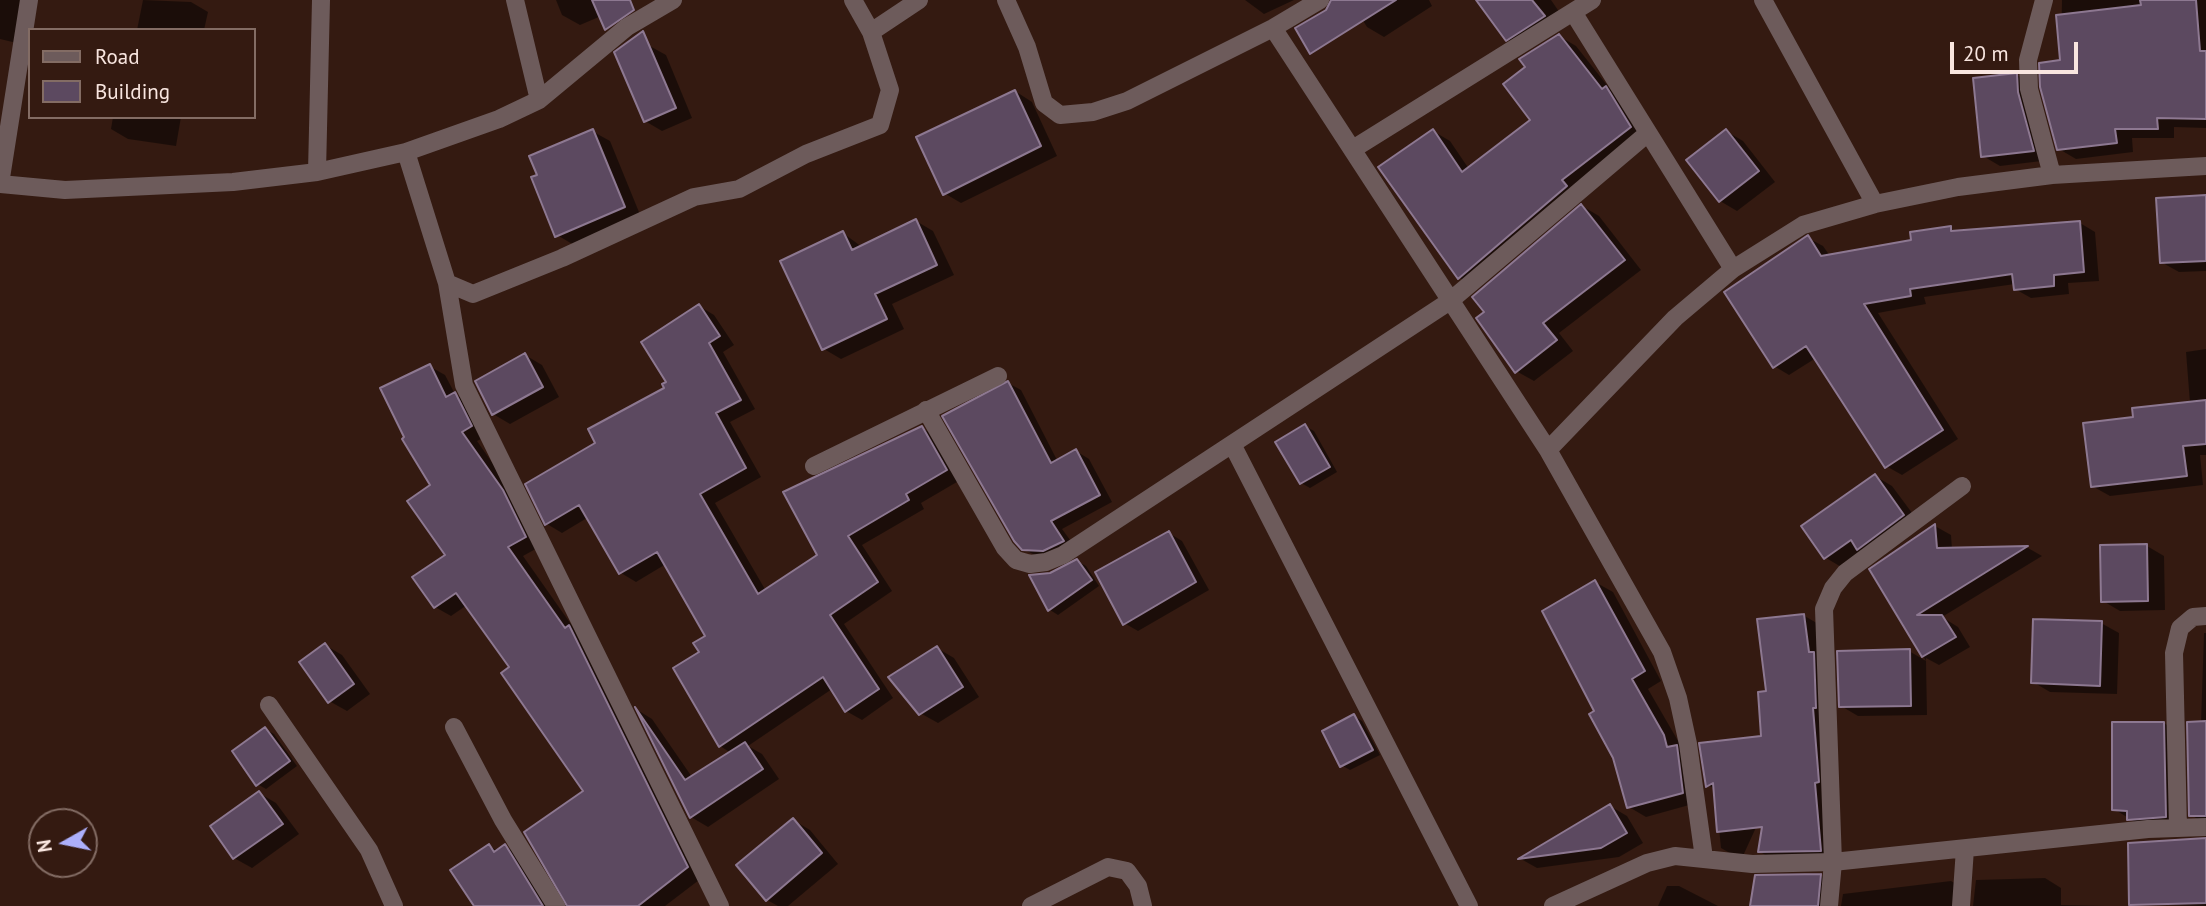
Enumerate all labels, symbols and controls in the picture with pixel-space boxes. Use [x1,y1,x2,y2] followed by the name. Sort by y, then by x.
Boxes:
[28,28,256,119] legend
[1954,28,2082,72] scale bar
[1963,40,2009,67] text: 20 m
[95,43,139,70] text: Road
[95,78,170,105] text: Building
[28,808,98,878] north arrow
[31,838,57,854] text: N

